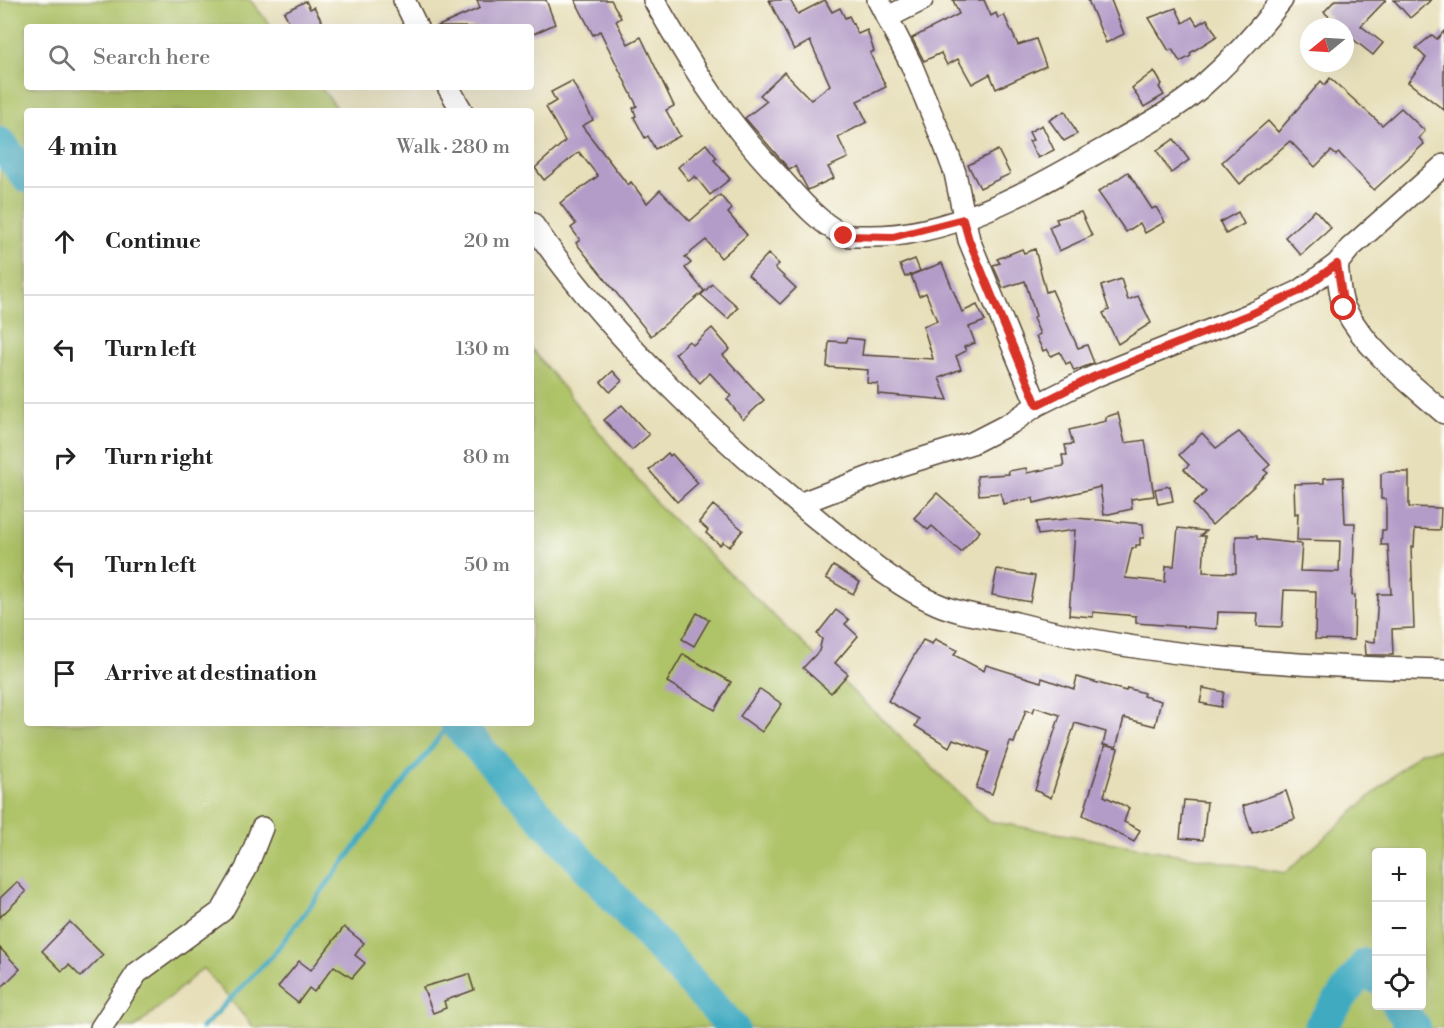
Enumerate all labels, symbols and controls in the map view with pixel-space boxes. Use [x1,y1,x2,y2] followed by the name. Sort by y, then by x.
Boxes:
[1300,18,1354,72] north arrow
[24,24,534,90] search box
[45,41,78,74] icon: search
[93,44,210,71] text: Search here
[48,131,118,163] text: 4 min
[397,135,510,160] text: Walk · 280 m
[830,222,856,248] route end
[48,225,81,258] icon: ahead
[105,228,201,255] text: Continue
[464,229,510,254] text: 20 m
[1330,294,1356,320] route start
[48,333,81,366] icon: left
[105,336,196,363] text: Turn left
[455,337,510,362] text: 130 m
[48,441,81,474] icon: right
[105,444,213,471] text: Turn right
[463,445,510,470] text: 80 m
[48,549,81,582] icon: left
[105,552,196,579] text: Turn left
[464,553,510,578] text: 50 m
[48,657,81,690] icon: arrive
[105,660,317,687] text: Arrive at destination
[1372,848,1426,1010] map controls
[1372,848,1426,902] button: +
[1372,902,1426,956] button: −
[1372,956,1426,1010] button: locate

